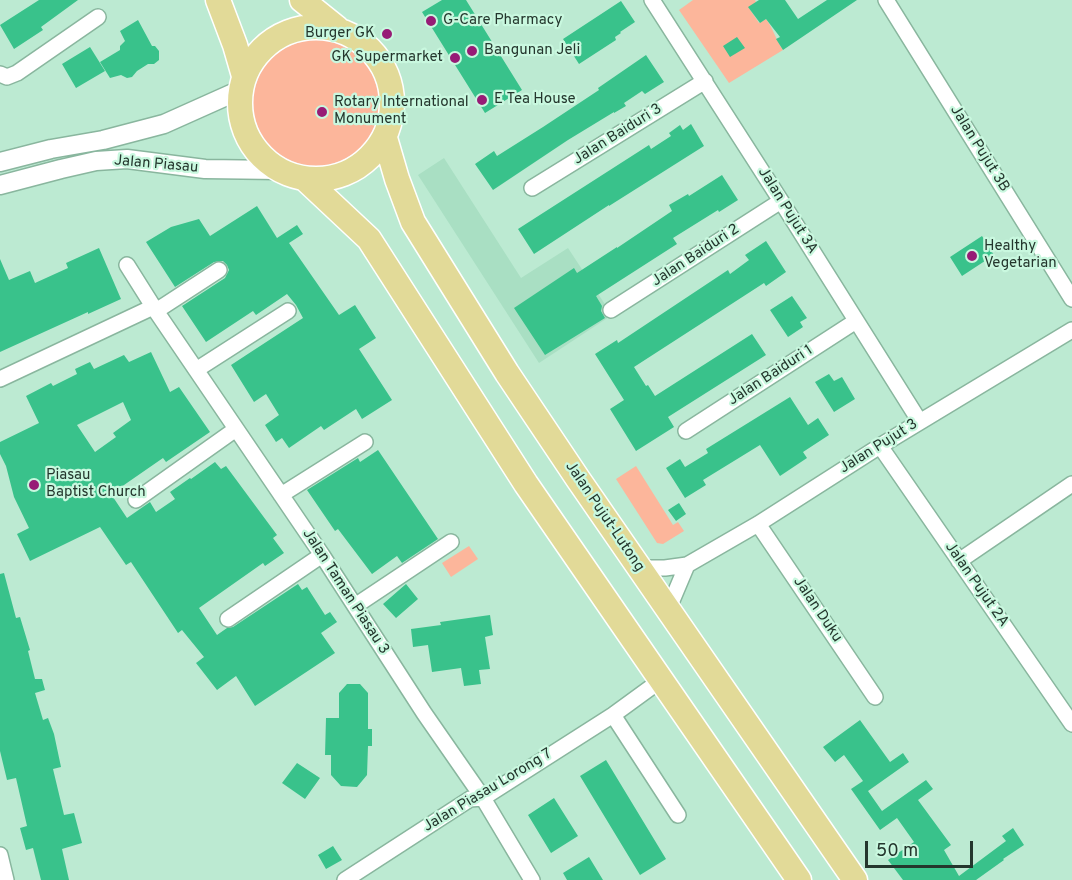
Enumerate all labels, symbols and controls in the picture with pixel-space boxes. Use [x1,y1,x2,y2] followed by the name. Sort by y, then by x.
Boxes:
[443,12,562,30] place label: G-Care Pharmacy
[424,14,438,28] marker: G-Care Pharmacy
[305,25,375,43] place label: Burger GK
[380,27,394,41] marker: Burger GK
[484,42,580,60] place label: Bangunan Jeli
[465,44,479,58] marker: Bangunan Jeli
[331,49,443,67] place label: GK Supermarket
[448,51,462,65] marker: GK Supermarket
[494,91,576,109] place label: E Tea House
[475,93,489,107] marker: E Tea House
[334,94,469,129] place label: Rotary International Monument
[570,101,666,169] street label: Jalan Baiduri 3
[945,102,1013,196] street label: Jalan Pujut 3B
[315,105,329,119] marker: Rotary International Monument
[113,152,199,178] street label: Jalan Piasau
[753,164,821,258] street label: Jalan Pujut 3A
[649,221,743,291] street label: Jalan Baiduri 2
[984,238,1057,273] place label: Healthy Vegetarian
[965,249,979,263] marker: Healthy Vegetarian
[725,342,817,410] street label: Jalan Baiduri 1
[837,416,921,478] street label: Jalan Pujut 3
[560,458,648,576] street label: Jalan Pujut-Lutong
[46,467,146,502] place label: Piasau Baptist Church
[27,478,41,492] marker: Piasau Baptist Church
[298,526,392,658] street label: Jalan Taman Piasau 3
[940,539,1012,631] street label: Jalan Pujut 2A
[789,574,845,646] street label: Jalan Duku
[420,745,556,837] street label: Jalan Piasau Lorong 7
[868,829,976,867] scale bar
[876,840,918,863] text: 50 m

